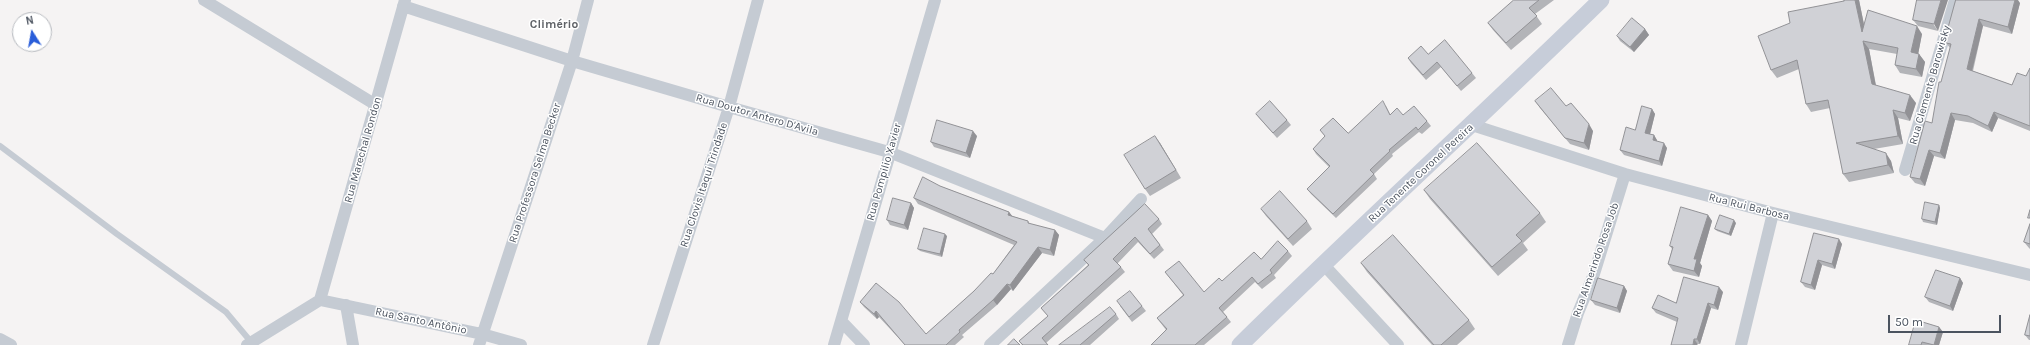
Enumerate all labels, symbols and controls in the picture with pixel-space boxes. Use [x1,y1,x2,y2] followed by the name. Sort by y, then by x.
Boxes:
[12,12,52,52] north arrow
[25,14,35,28] text: N
[530,18,578,32] district label: Climério
[1907,24,1953,146] street label: Rua Clemente Barowisky
[694,91,820,139] street label: Rua Doutor Antero D'Avila
[342,95,384,205] street label: Rua Marechal Rondon
[506,101,564,245] street label: Rua Professora Selma Becker
[678,121,730,249] street label: Rua Clovis Itaqui Trindade
[1366,121,1476,225] street label: Rua Tenente Coronel Pereira
[864,122,904,222] street label: Rua Pompilio Xavier
[1707,191,1791,223] street label: Rua Rui Barbosa
[1570,201,1622,319] street label: Rua Almerindo Rosa Job
[374,305,468,337] street label: Rua Santo Antônio
[1890,307,2003,333] scale bar
[1895,315,1923,329] text: 50 m

